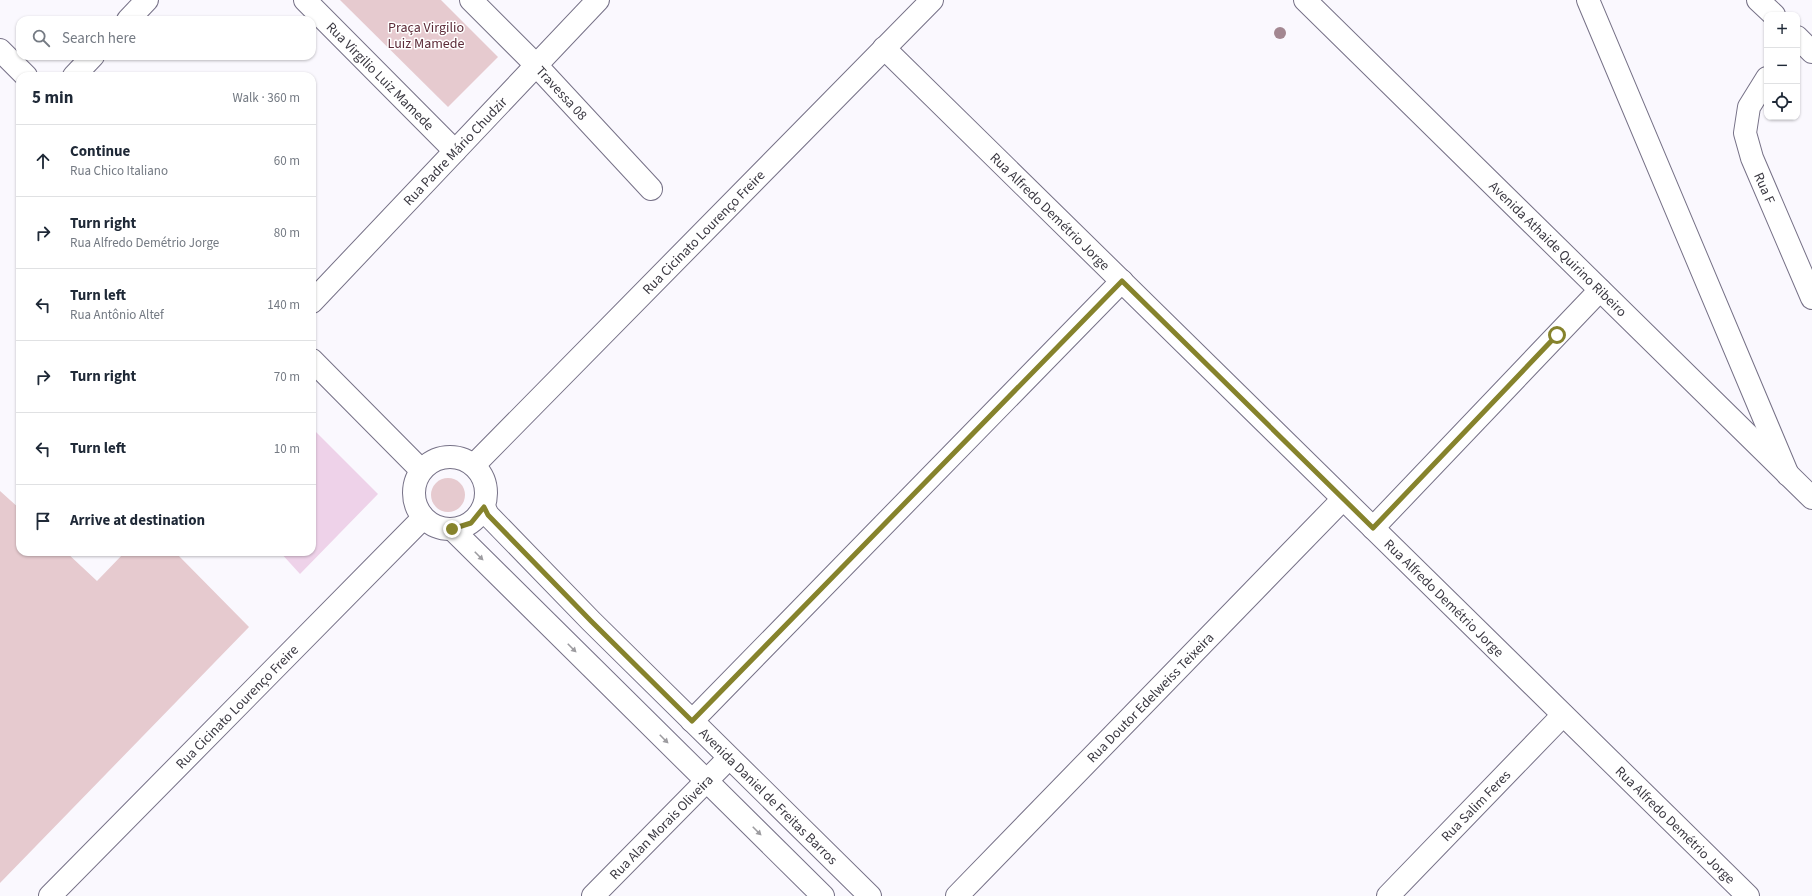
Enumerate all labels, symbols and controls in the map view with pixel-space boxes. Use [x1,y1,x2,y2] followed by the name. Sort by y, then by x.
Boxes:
[1764,12,1800,120] map controls
[1764,12,1800,48] button: +
[16,16,316,60] search box
[321,18,438,135] street label: Rua Virgilio Luiz Mamede
[388,18,465,54] park label: Praça Virgilio Luiz Mamede
[30,27,52,49] icon: search
[62,28,136,49] text: Search here
[1764,48,1800,84] button: −
[531,62,591,125] street label: Travessa 08
[1764,84,1800,120] button: locate
[32,86,73,110] text: 5 min
[232,89,300,107] text: Walk · 360 m
[399,93,512,211] street label: Rua Padre Mário Chudzir
[70,141,130,162] text: Continue
[985,148,1114,275] street label: Rua Alfredo Demétrio Jorge
[32,150,54,172] icon: ahead
[274,152,300,170] text: 60 m
[70,162,168,180] text: Rua Chico Italiano
[638,166,770,299] street label: Rua Cicinato Lourenço Freire
[1748,170,1780,207] street label: Rua F
[1484,177,1631,322] street label: Avenida Athaide Quirino Ribeiro
[70,213,136,234] text: Turn right
[32,222,54,244] icon: right
[274,224,300,242] text: 80 m
[70,234,219,252] text: Rua Alfredo Demétrio Jorge
[70,285,126,306] text: Turn left
[32,294,54,316] icon: left
[267,296,300,314] text: 140 m
[70,306,164,324] text: Rua Antônio Altef
[1548,326,1566,344] route start
[32,366,54,388] icon: right
[70,366,136,387] text: Turn right
[274,368,300,386] text: 70 m
[32,438,54,460] icon: left
[70,438,126,459] text: Turn left
[274,440,300,458] text: 10 m
[32,510,54,532] icon: arrive
[70,510,205,531] text: Arrive at destination
[443,520,461,538] route end
[1379,535,1508,662] street label: Rua Alfredo Demétrio Jorge
[474,551,484,561] one-way arrow
[1083,629,1219,768] street label: Rua Doutor Edelweiss Teixeira
[172,641,303,774] street label: Rua Cicinato Lourenço Freire
[567,643,577,653] one-way arrow
[694,724,842,870] street label: Avenida Daniel de Freitas Barros
[659,734,669,744] one-way arrow
[1610,762,1739,889] street label: Rua Alfredo Demétrio Jorge
[1437,766,1516,846] street label: Rua Salim Feres
[605,771,718,885] street label: Rua Alan Morais Oliveira
[752,826,762,835] one-way arrow

